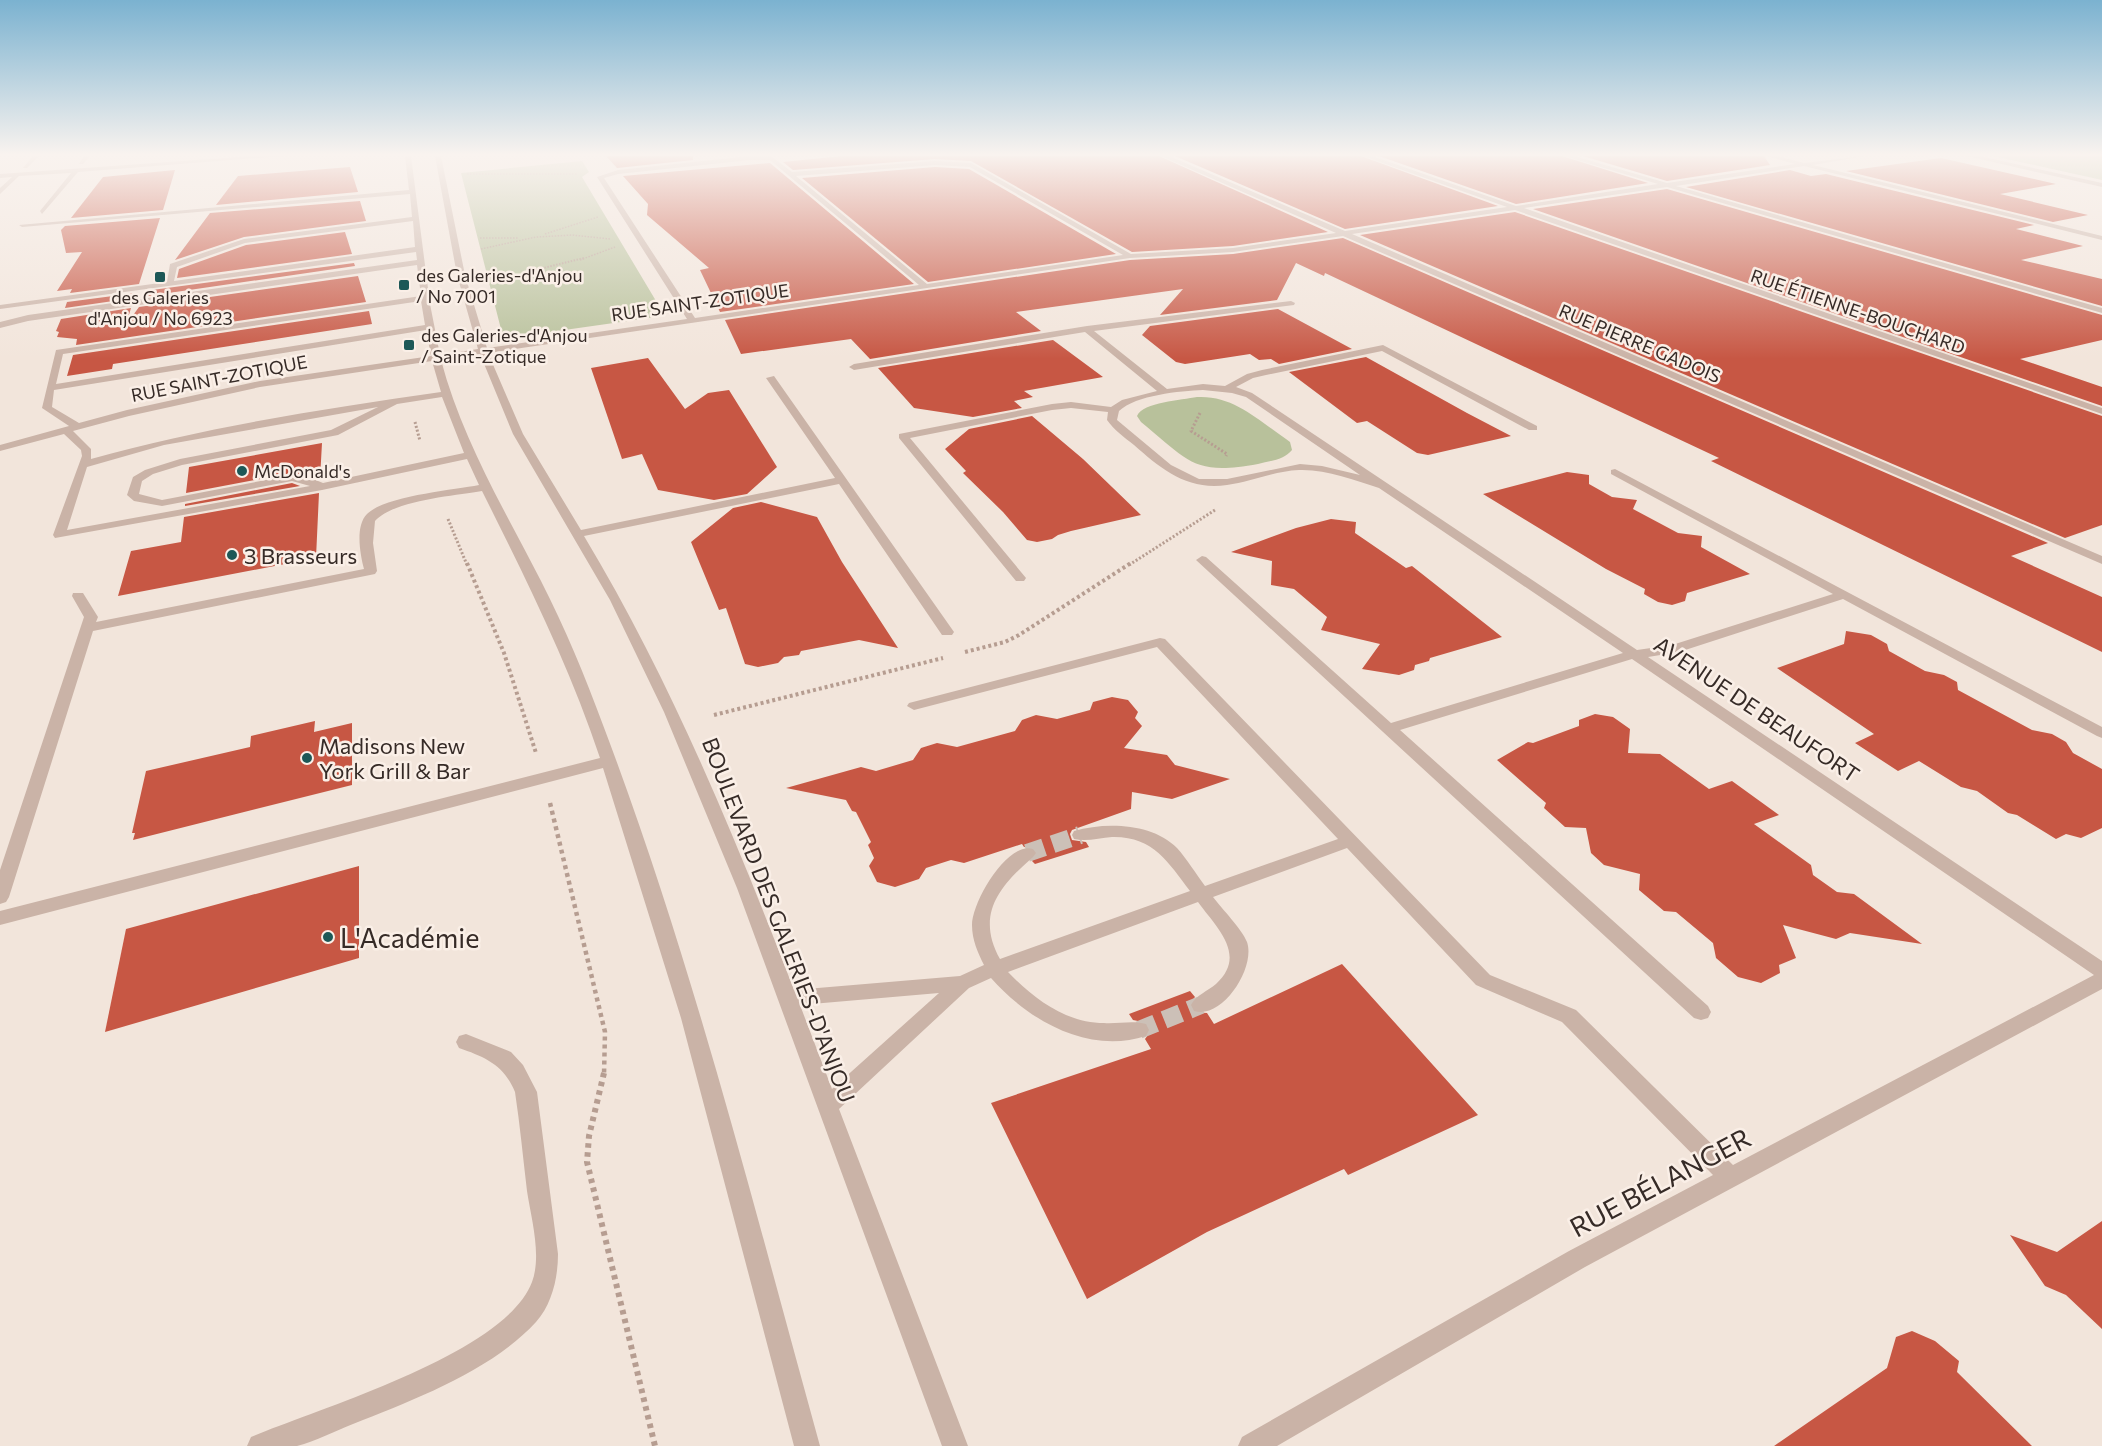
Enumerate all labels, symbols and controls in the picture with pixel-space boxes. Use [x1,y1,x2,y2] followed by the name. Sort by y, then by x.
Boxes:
[416,264,582,307] place label: des Galeries-d'Anjou / No 7001
[1748,264,1968,358] street label: RUE ÉTIENNE-BOUCHARD
[153,270,167,284] marker: des Galeries d'Anjou / No 6923
[397,278,411,292] marker: des Galeries-d'Anjou / No 7001
[610,279,790,325] street label: RUE SAINT-ZOTIQUE
[87,286,233,329] place label: des Galeries d'Anjou / No 6923
[1556,299,1724,387] street label: RUE PIERRE GADOIS
[421,324,587,367] place label: des Galeries-d'Anjou / Saint-Zotique
[402,338,416,352] marker: des Galeries-d'Anjou / Saint-Zotique
[129,350,309,406] street label: RUE SAINT-ZOTIQUE
[254,460,351,482] place label: McDonald's
[235,464,249,478] marker: McDonald's
[244,542,357,569] place label: 3 Brasseurs
[225,548,239,562] marker: 3 Brasseurs
[1649,630,1865,788] street label: AVENUE DE BEAUFORT
[319,732,470,784] place label: Madisons New York Grill & Bar
[697,734,861,1106] street label: BOULEVARD DES GALERIES-D'ANJOU
[300,751,314,765] marker: Madisons New York Grill & Bar
[340,921,479,954] place label: L'Académie
[321,930,335,944] marker: L'Académie
[1564,1120,1756,1244] street label: RUE BÉLANGER

